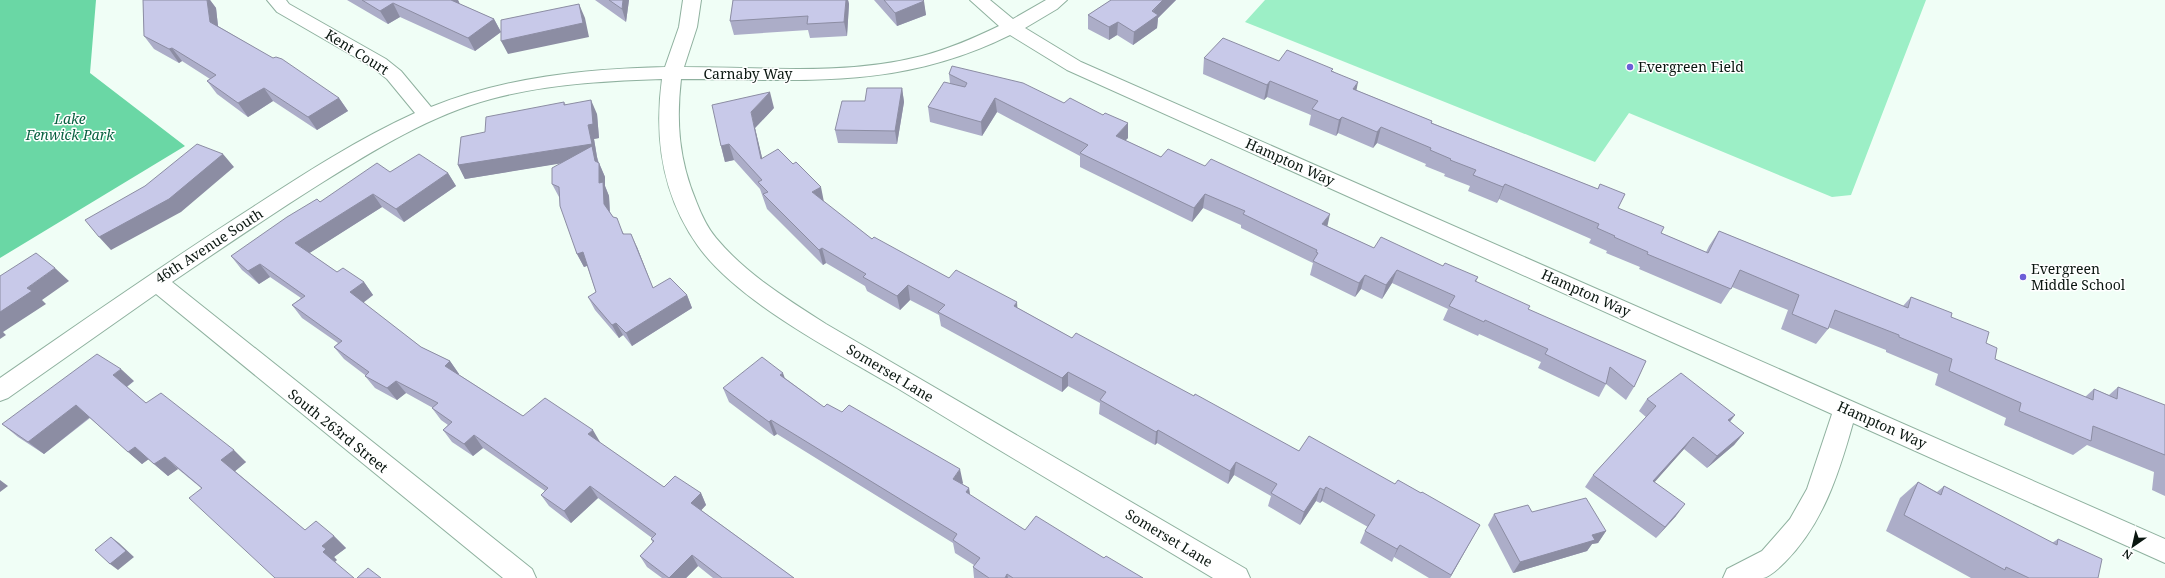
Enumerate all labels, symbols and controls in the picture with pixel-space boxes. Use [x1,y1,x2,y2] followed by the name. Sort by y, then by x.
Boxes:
[322,25,393,79] street label: Kent Court
[1638,57,1744,76] place label: Evergreen Field
[1625,62,1635,72] marker: Evergreen Field
[703,64,793,83] street label: Carnaby Way
[25,109,115,144] park label: Lake Fenwick Park
[1243,133,1338,190] street label: Hampton Way
[151,203,266,288] street label: 46th Avenue South
[2031,259,2126,294] place label: Evergreen Middle School
[1539,264,1634,321] street label: Hampton Way
[2018,272,2028,282] marker: Evergreen Middle School
[843,339,937,406] street label: Somerset Lane
[284,384,392,477] street label: South 263rd Street
[1835,396,1930,453] street label: Hampton Way
[1122,504,1216,571] street label: Somerset Lane
[2113,526,2153,566] north arrow
[2119,546,2135,563] text: N

